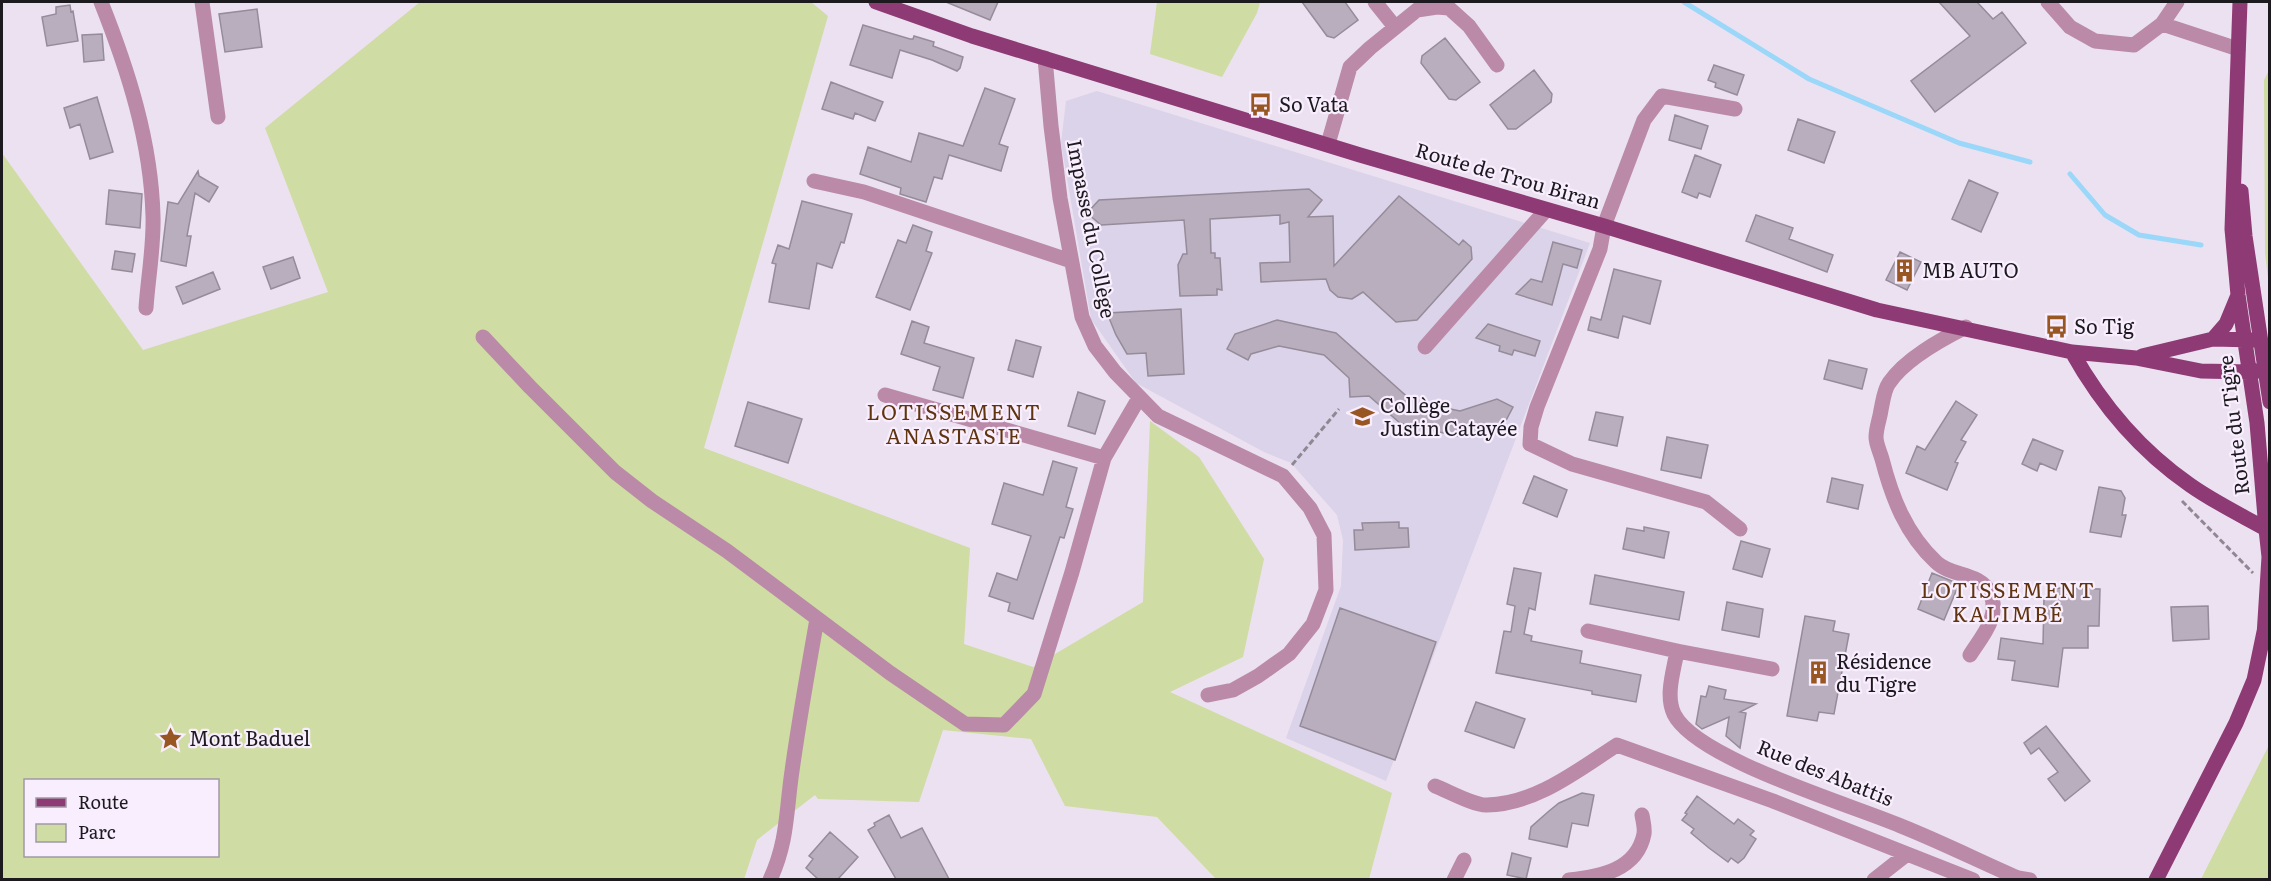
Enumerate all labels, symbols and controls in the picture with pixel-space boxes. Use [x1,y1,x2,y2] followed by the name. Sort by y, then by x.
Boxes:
[1279,88,1349,118] place label: So Vata
[1248,92,1274,118] bus stop icon: So Vata
[1412,133,1605,215] street label: Route de Trou Biran
[1061,137,1125,321] street label: Impasse du Collège
[1922,254,2019,284] place label: MB AUTO
[1891,258,1917,284] building icon: MB AUTO
[2074,310,2135,340] place label: So Tig
[2043,314,2069,340] bus stop icon: So Tig
[2209,354,2255,497] street label: Route du Tigre
[1380,389,1517,442] place label: Collège Justin Catayée
[867,395,1041,450] district label: LOTISSEMENT ANASTASIE
[1349,404,1375,430] school or university icon: Collège Justin Catayée
[1921,573,2095,628] district label: LOTISSEMENT KALIMBÉ
[1836,645,1931,698] place label: Résidence du Tigre
[1805,660,1831,686] building icon: Résidence du Tigre
[189,722,310,752] place label: Mont Baduel
[158,726,184,752] place icon: Mont Baduel
[1753,730,1898,812] street label: Rue des Abattis
[24,779,219,857] legend
[78,788,128,815] text: Route
[78,818,116,845] text: Parc

